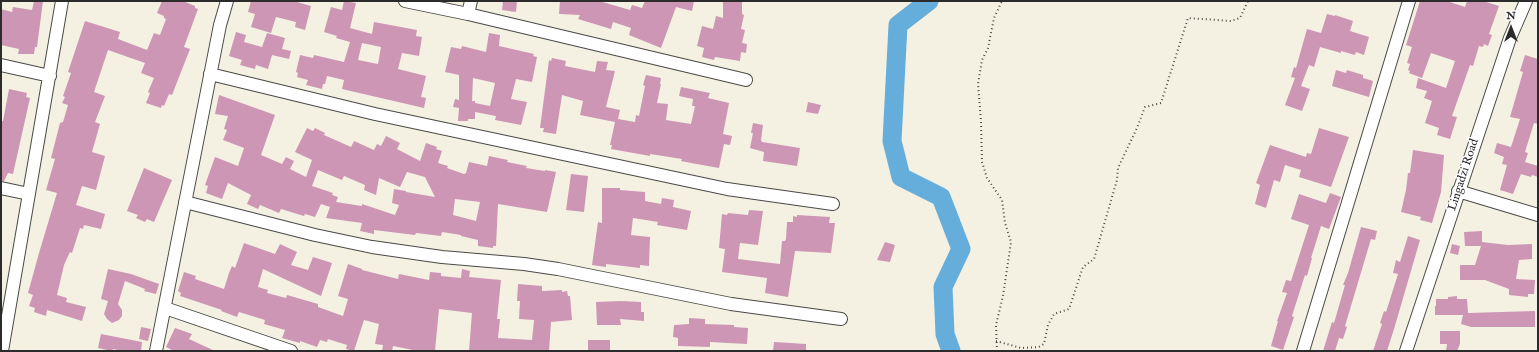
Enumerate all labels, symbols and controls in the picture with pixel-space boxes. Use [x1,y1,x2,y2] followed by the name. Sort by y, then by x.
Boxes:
[1491,8,1531,48] north arrow
[1506,9,1516,23] text: N
[1446,137,1482,213] street label: Lingadzi Road

